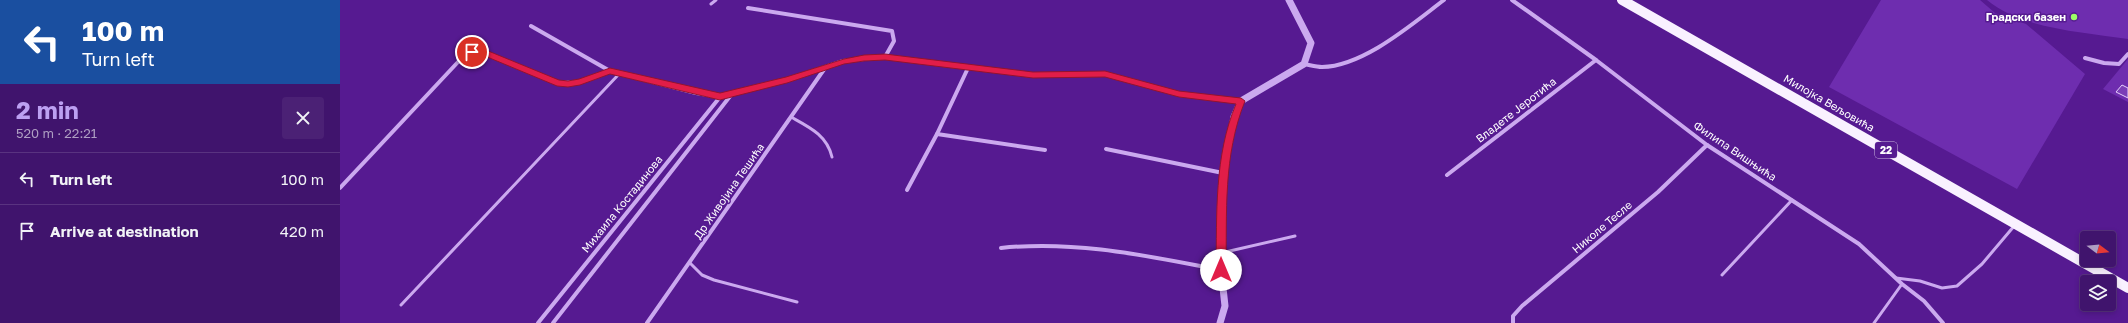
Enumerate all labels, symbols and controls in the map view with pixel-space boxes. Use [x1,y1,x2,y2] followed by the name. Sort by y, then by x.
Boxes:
[1986,10,2066,23] place label: Градски базен
[2069,12,2079,22] marker: Градски базен
[82,14,164,47] text: 100 m
[16,16,68,68] icon: left
[455,35,489,69] pin
[461,41,483,63] icon: arrive
[82,48,155,70] text: Turn left
[1781,71,1877,134] street label: Милојка Вељовића
[1473,74,1558,145] street label: Владете Јеротића
[16,95,79,124] text: 2 min
[282,97,324,139] button: close
[1691,118,1779,183] street label: Филипа Вишњића
[16,125,97,141] text: 520 m · 22:21
[691,140,767,241] street label: Др Живојина Тешића
[1875,142,1897,158] road number: 22
[578,153,665,255] street label: Михаила Костадинова
[16,168,38,190] icon: left
[50,170,112,188] text: Turn left
[281,170,324,188] text: 100 m
[1569,198,1634,255] street label: Николе Тесле
[16,220,38,242] icon: arrive
[50,222,199,240] text: Arrive at destination
[280,222,324,240] text: 420 m
[2080,231,2116,267] north arrow
[2080,231,2116,311] map controls
[1200,249,1242,291] position arrow
[2080,275,2116,311] button: layers

